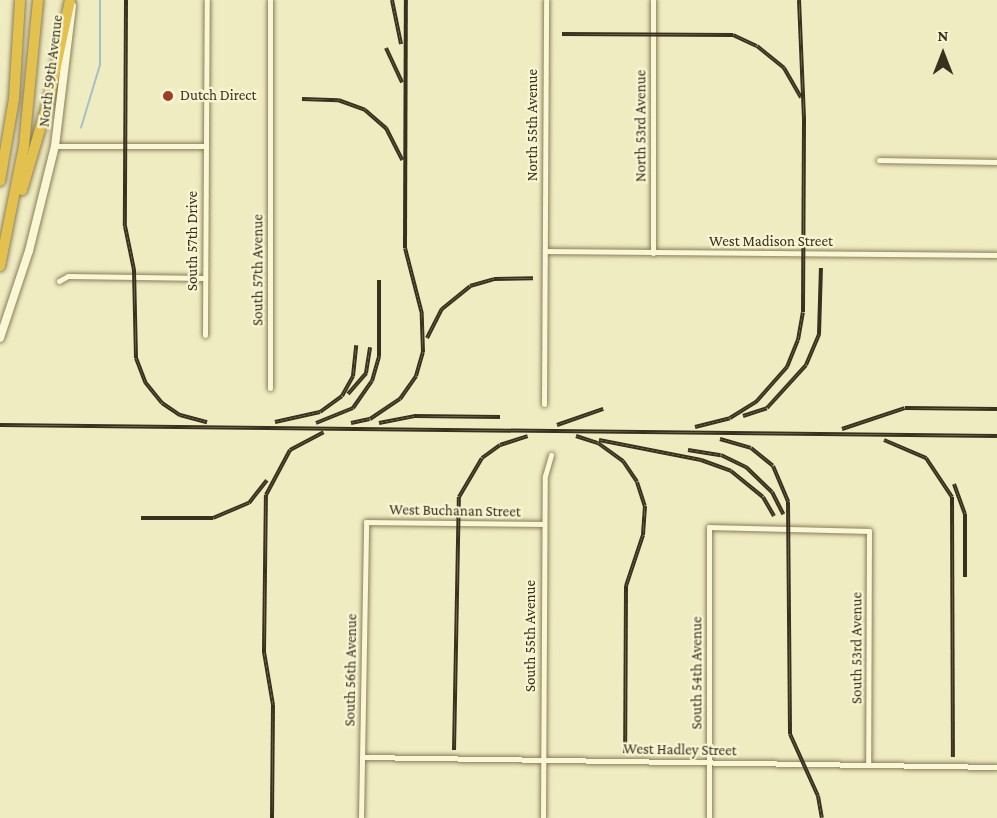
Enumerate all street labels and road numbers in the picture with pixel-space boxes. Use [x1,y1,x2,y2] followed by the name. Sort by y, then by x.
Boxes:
[35,14,67,128] street label: North 59th Avenue
[524,69,542,181] street label: North 55th Avenue
[632,70,650,182] street label: North 53rd Avenue
[184,191,202,291] street label: South 57th Drive
[249,214,267,326] street label: South 57th Avenue
[709,233,833,251] street label: West Madison Street
[389,501,521,521] street label: West Buchanan Street
[522,580,540,692] street label: South 55th Avenue
[848,592,866,704] street label: South 53rd Avenue
[341,613,361,727] street label: South 56th Avenue
[688,617,706,729] street label: South 54th Avenue
[623,740,737,760] street label: West Hadley Street

